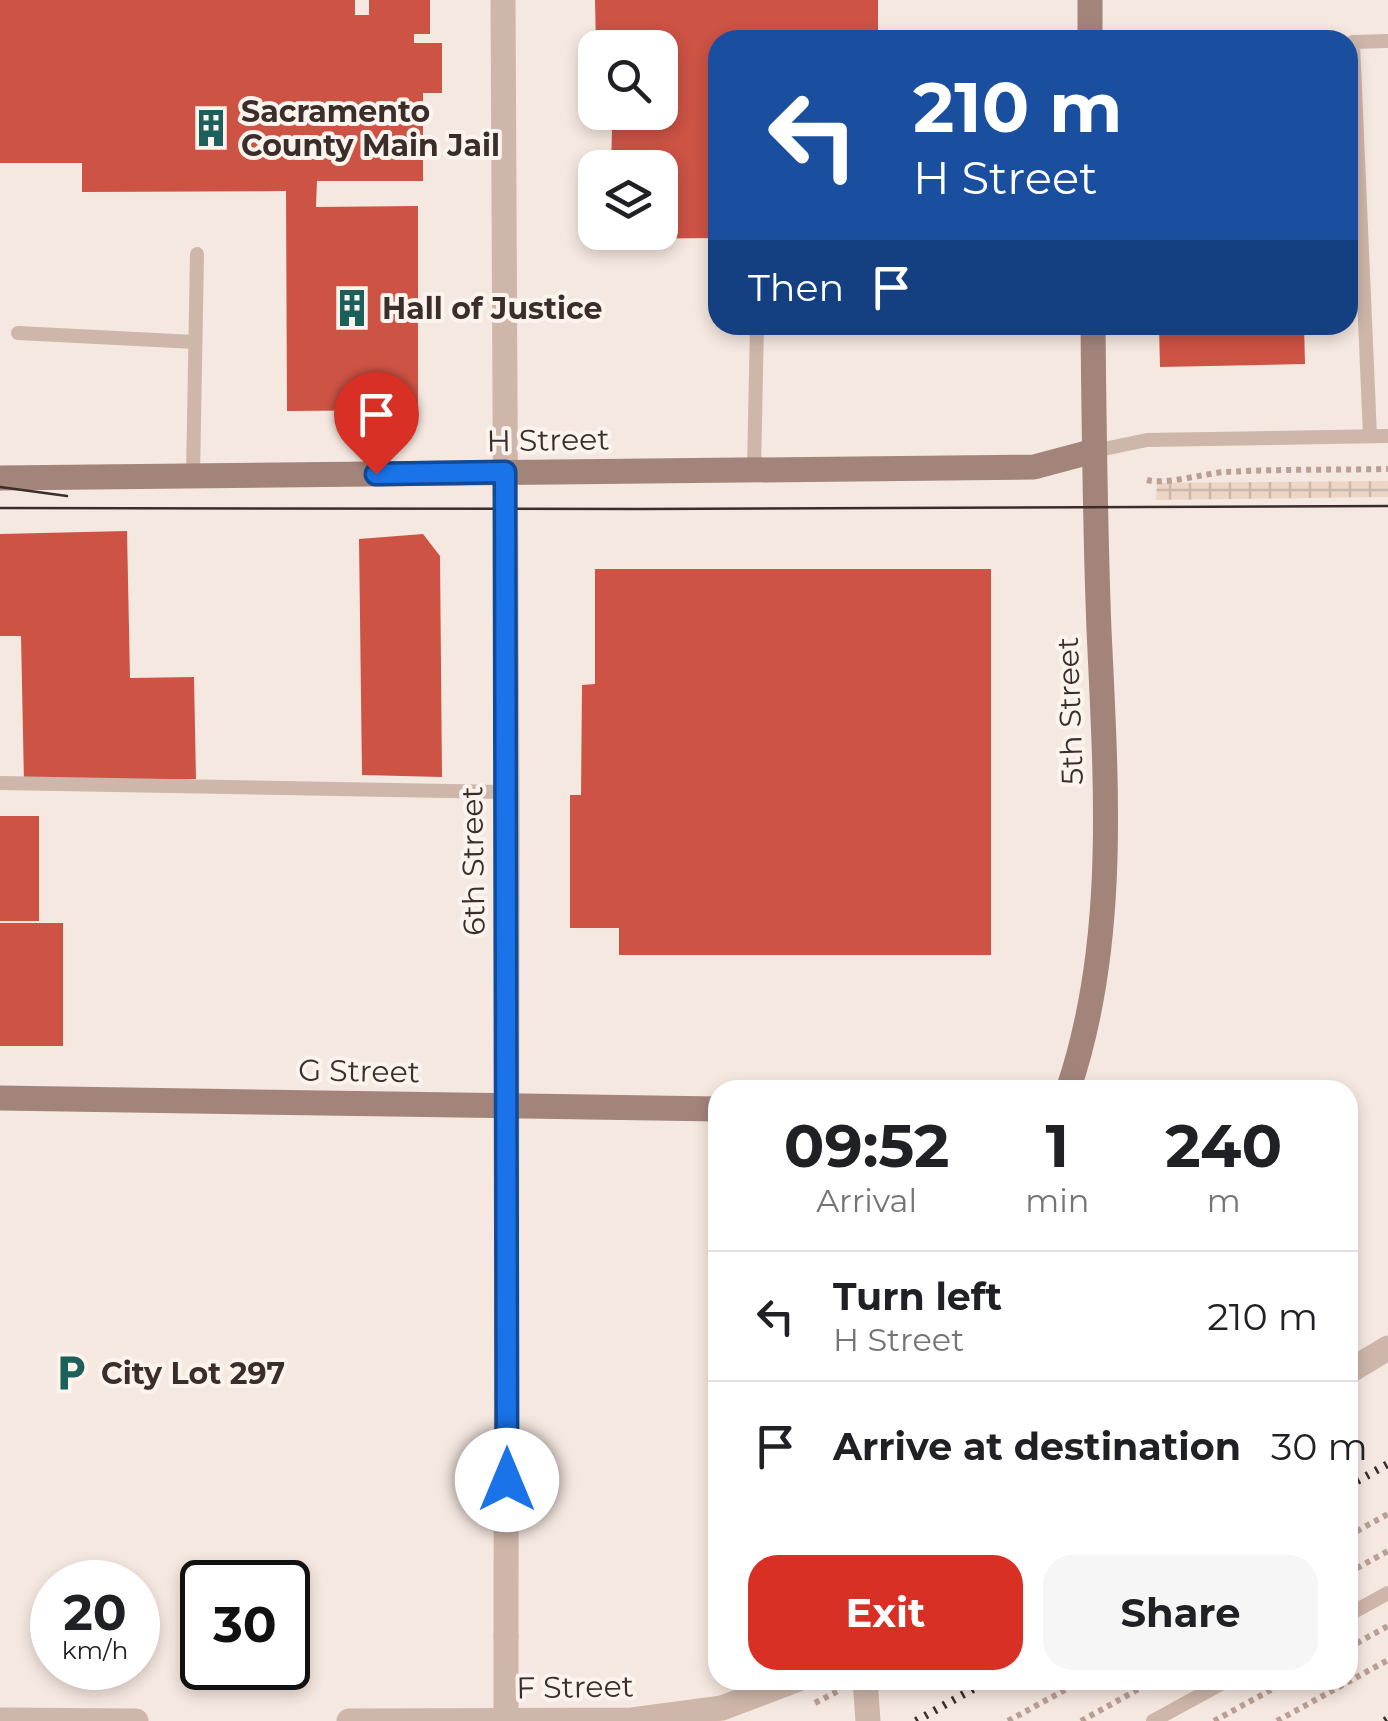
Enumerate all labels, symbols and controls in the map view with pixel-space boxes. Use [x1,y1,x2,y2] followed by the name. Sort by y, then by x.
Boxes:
[578,30,678,250] map controls
[578,30,678,130] button: search
[913,64,1123,150] text: 210 m
[748,70,878,200] icon: left
[241,93,500,164] place label: Sacramento County Main Jail
[190,107,232,149] building icon: Sacramento County Main Jail
[578,150,678,250] button: layers
[913,150,1097,205] text: H Street
[864,260,919,315] icon: arrive
[748,264,844,311] text: Then
[331,287,373,329] building icon: Hall of Justice
[382,290,602,327] place label: Hall of Justice
[334,372,419,475] pin
[349,387,404,442] icon: arrive
[486,420,610,460] street label: H Street
[1049,636,1091,786] street label: 5th Street
[453,786,493,936] street label: 6th Street
[298,1051,420,1091] street label: G Street
[784,1109,949,1182] text: 09:52
[1046,1109,1069,1182] text: 1
[1165,1109,1282,1182] text: 240
[816,1181,917,1220] text: Arrival
[1025,1181,1089,1220] text: min
[1207,1181,1241,1220] text: m
[833,1273,1002,1320] text: Turn left
[748,1289,803,1344] icon: left
[1207,1293,1318,1340] text: 210 m
[833,1320,964,1359] text: H Street
[50,1352,92,1394] parking icon: City Lot 297
[101,1355,285,1392] place label: City Lot 297
[748,1419,803,1474] icon: arrive
[833,1423,1241,1470] text: Arrive at destination
[1271,1423,1368,1470] text: 30 m
[455,1428,559,1532] position arrow
[748,1555,1023,1670] button: Exit
[1043,1555,1318,1670] button: Share
[180,1560,310,1690] speed limit sign: 30
[63,1582,127,1643] text: 20
[62,1635,128,1665] text: km/h
[516,1667,634,1707] street label: F Street

